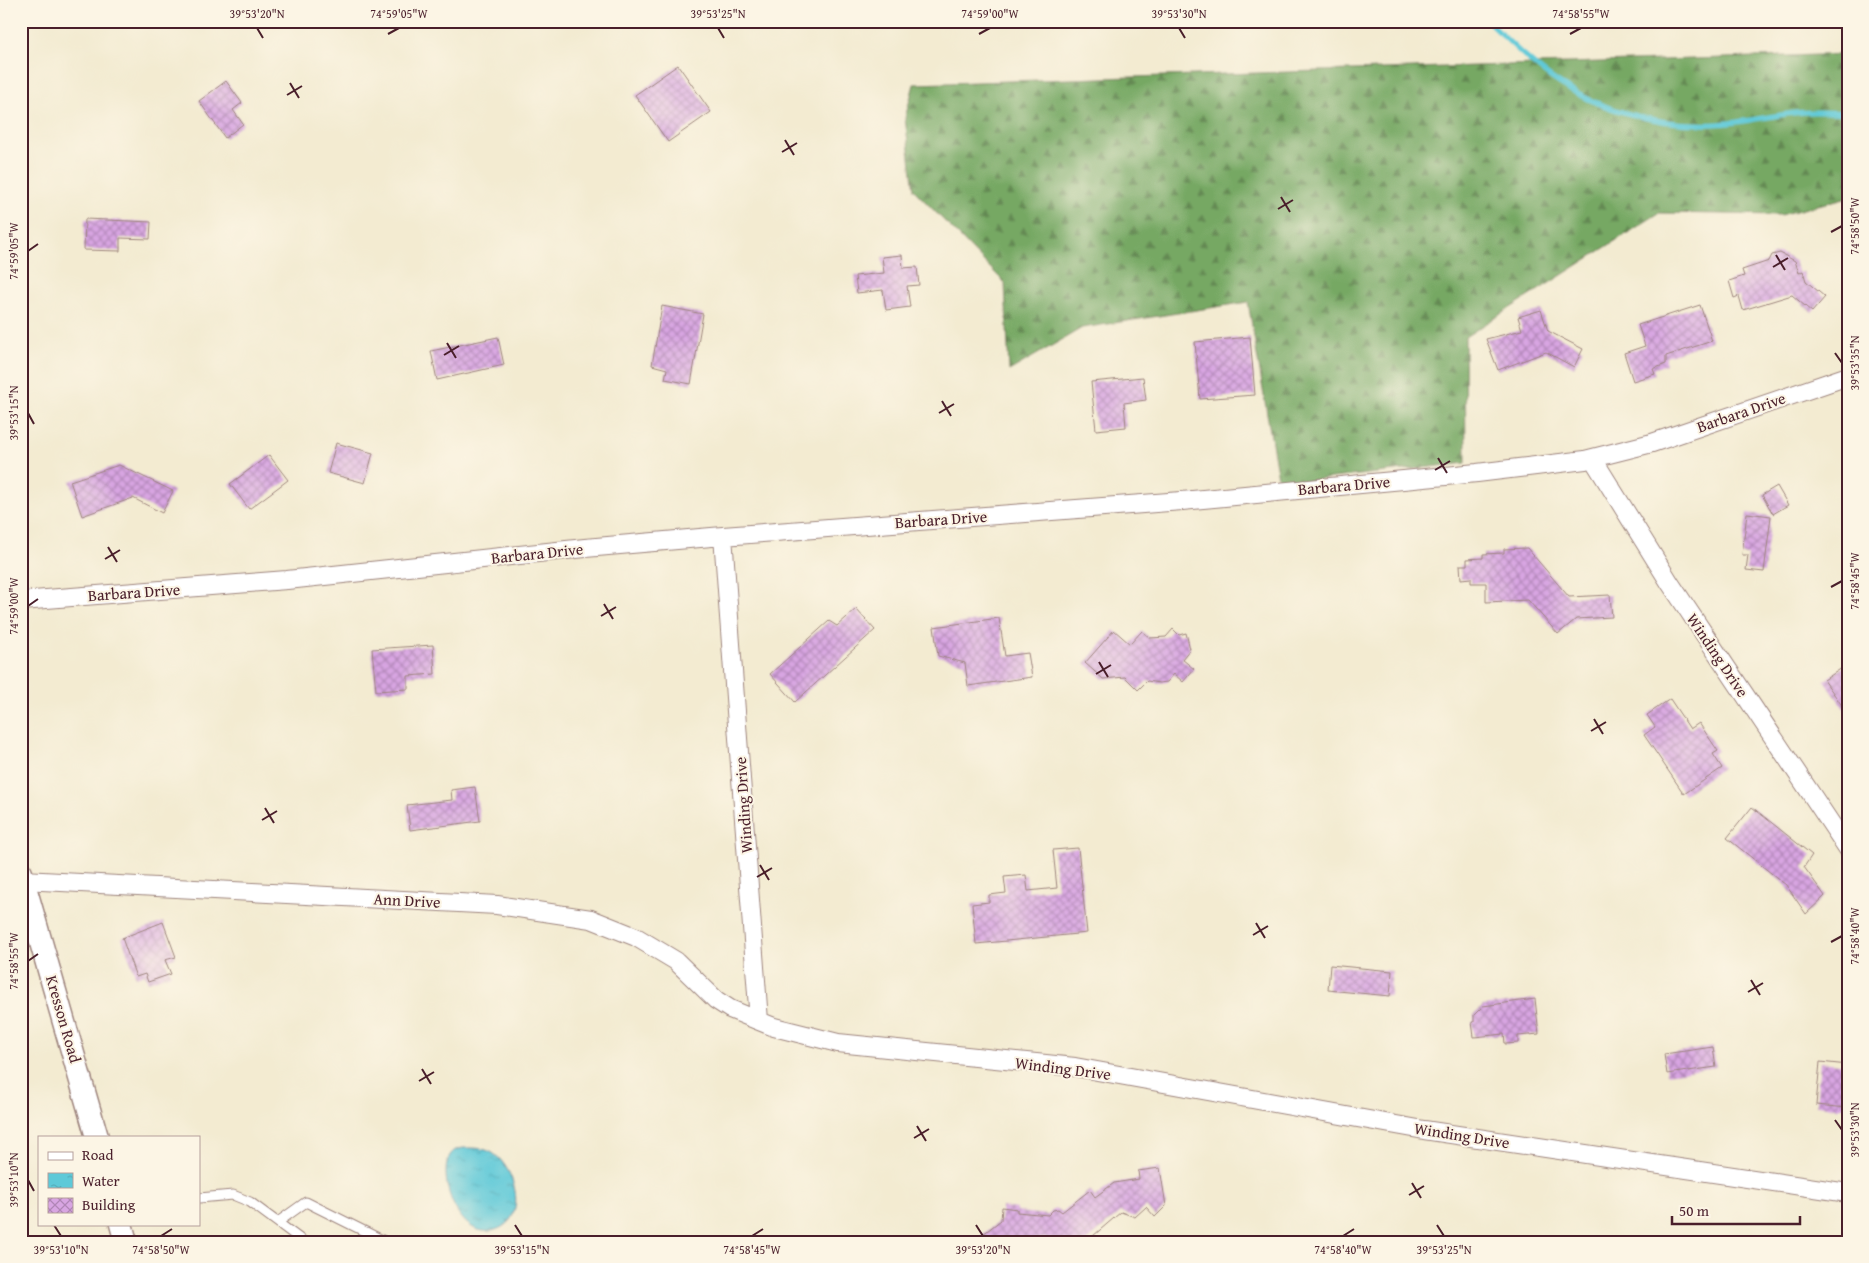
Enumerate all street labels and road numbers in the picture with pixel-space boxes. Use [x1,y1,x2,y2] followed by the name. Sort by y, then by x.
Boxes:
[1693,386,1789,438] street label: Barbara Drive
[1297,469,1391,501] street label: Barbara Drive
[894,504,988,534] street label: Barbara Drive
[490,536,584,570] street label: Barbara Drive
[87,577,181,607] street label: Barbara Drive
[1681,608,1755,702] street label: Winding Drive
[728,756,758,854] street label: Winding Drive
[373,886,441,914] street label: Ann Drive
[40,972,88,1066] street label: Kresson Road
[1014,1050,1112,1086] street label: Winding Drive
[1412,1116,1512,1154] street label: Winding Drive

